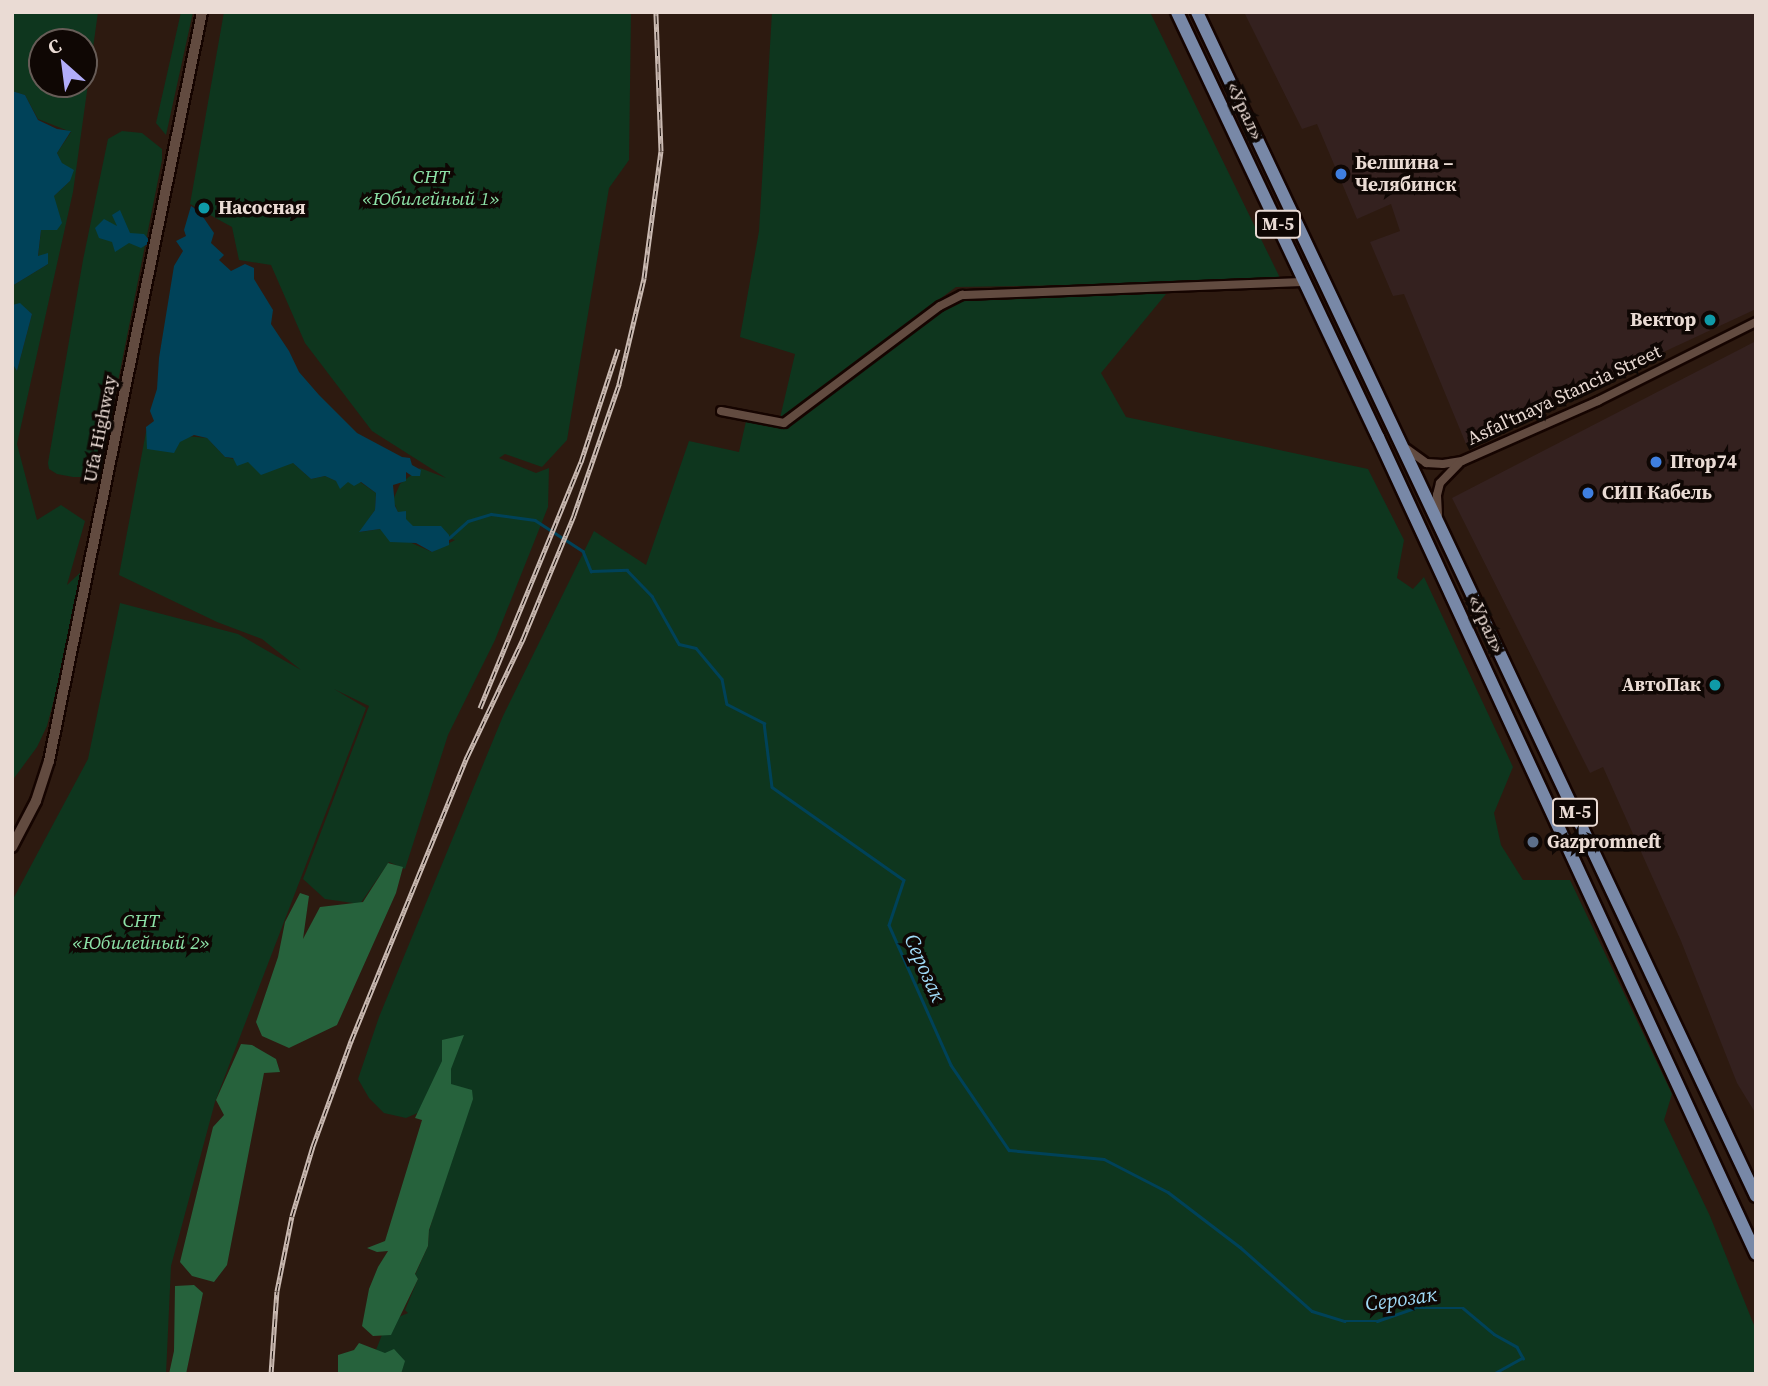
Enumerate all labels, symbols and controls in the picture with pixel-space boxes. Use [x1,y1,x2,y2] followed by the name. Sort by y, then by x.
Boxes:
[28,28,98,98] north arrow
[43,32,65,60] text: С
[1222,79,1268,143] street label: «Урал»
[1355,152,1456,196] place label: Белшина – Челябинск
[362,166,500,210] park label: СНТ «Юбилейный 1»
[1333,166,1349,182] marker: Белшина – Челябинск
[218,197,306,219] place label: Насосная
[196,200,212,216] marker: Насосная
[1254,210,1302,238] road number: М-5
[1630,309,1696,331] place label: Вектор
[1702,312,1718,328] marker: Вектор
[1463,340,1665,450] street label: Asfal'tnaya Stancia Street
[78,373,122,485] street label: Ufa Highway
[1670,451,1737,473] place label: Птор74
[1648,454,1664,470] marker: Птор74
[1602,482,1712,504] place label: СИП Кабель
[1580,485,1596,501] marker: СИП Кабель
[1463,592,1509,656] street label: «Урал»
[1622,674,1701,696] place label: АвтоПак
[1707,677,1723,693] marker: АвтоПак
[1550,798,1600,826] road number: М-5
[1547,831,1661,853] place label: Gazpromneft
[1525,834,1541,850] marker: Gazpromneft
[72,910,210,954] park label: СНТ «Юбилейный 2»
[899,930,951,1006] water label: Серозак
[1364,1282,1438,1316] water label: Серозак

